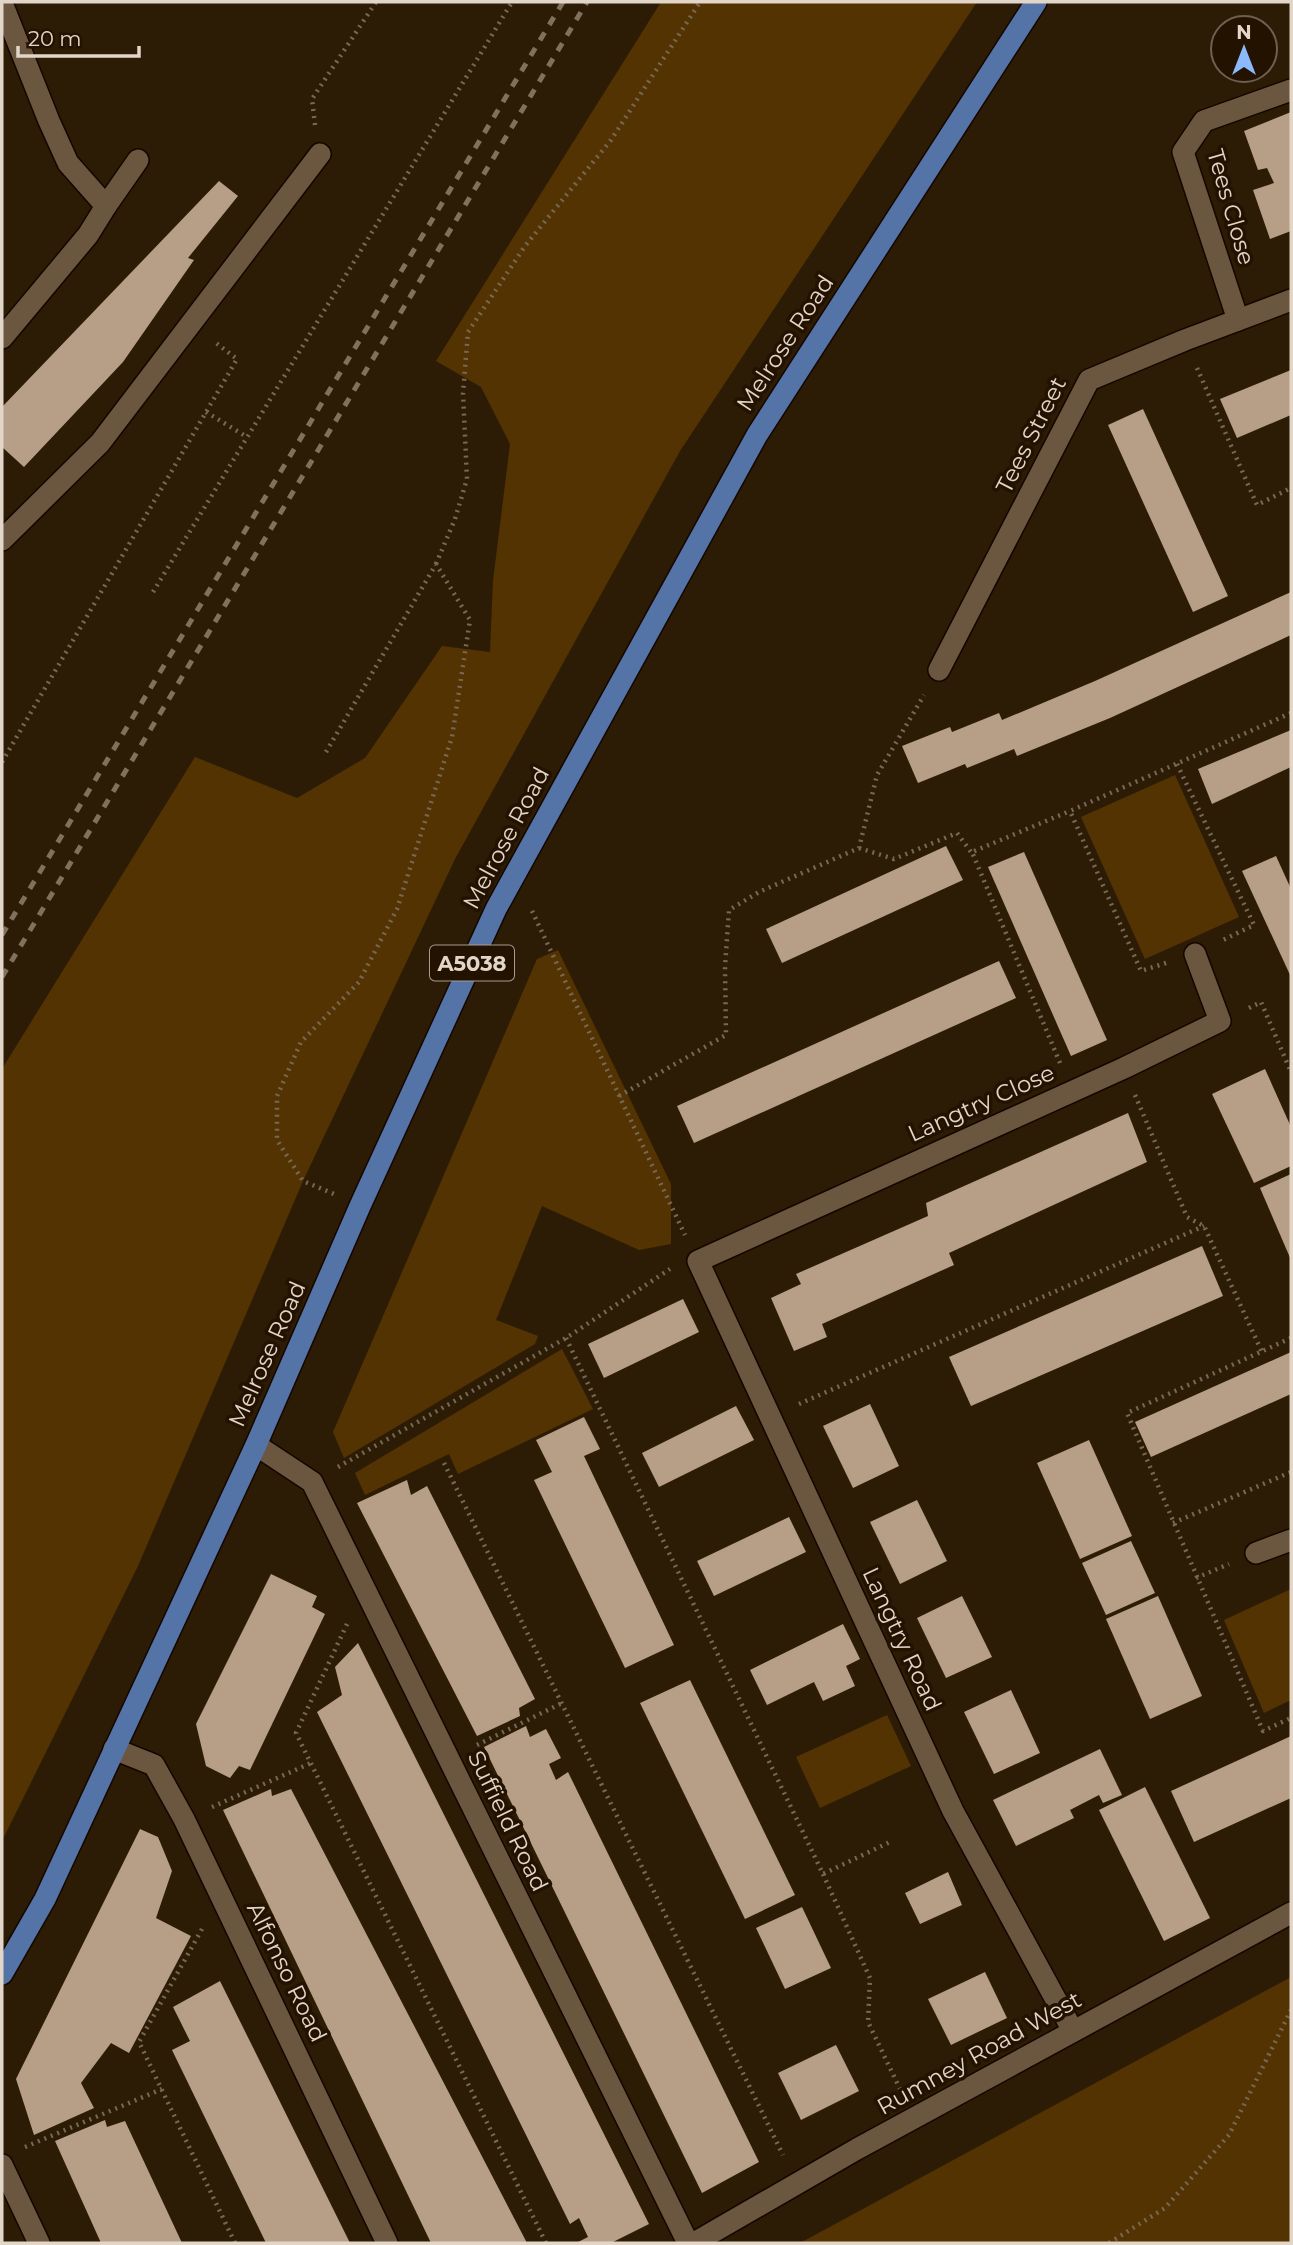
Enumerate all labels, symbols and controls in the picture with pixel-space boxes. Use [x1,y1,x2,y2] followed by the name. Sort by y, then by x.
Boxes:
[18,14,138,58] scale bar
[1209,14,1279,84] north arrow
[1236,21,1252,44] text: N
[28,26,82,51] text: 20 m
[1201,146,1261,268] street label: Tees Close
[731,270,839,416] street label: Melrose Road
[990,372,1072,498] street label: Tees Street
[457,762,555,914] street label: Melrose Road
[430,946,514,981] road number: A5038
[903,1058,1059,1148] street label: Langtry Close
[222,1277,312,1431] street label: Melrose Road
[856,1563,948,1715] street label: Langtry Road
[462,1746,554,1896] street label: Suffield Road
[241,1898,333,2046] street label: Alfonso Road
[872,1985,1086,2121] street label: Rumney Road West

